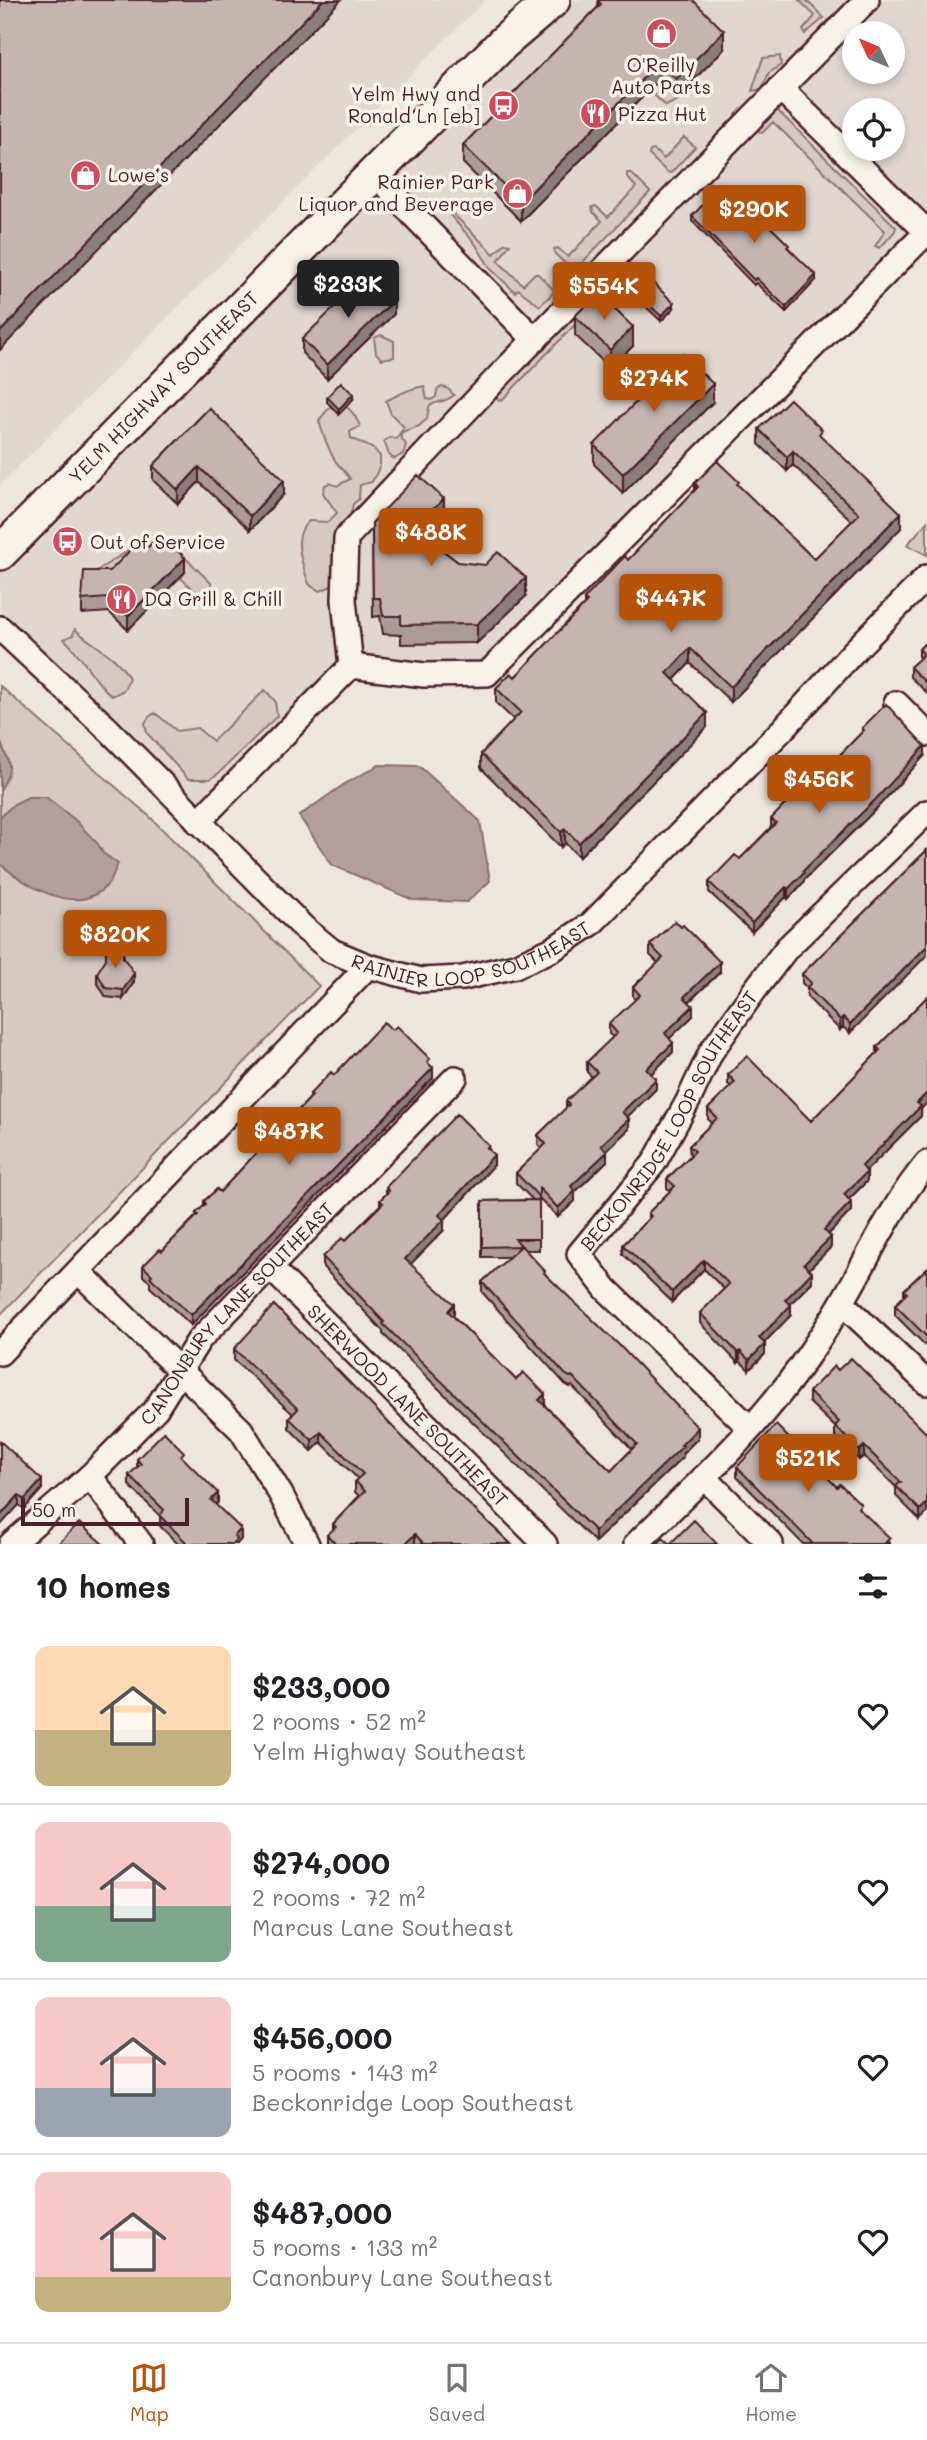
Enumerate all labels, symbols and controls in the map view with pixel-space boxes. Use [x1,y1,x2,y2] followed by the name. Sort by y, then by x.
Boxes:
[644,17,678,51] shop icon: O'Reilly Auto Parts
[842,21,905,84] north arrow
[842,21,905,161] map controls
[611,52,711,99] place label: O'Reilly Auto Parts
[348,81,480,128] place label: Yelm Hwy and Ronald Ln [eb]
[486,88,520,122] bus stop icon: Yelm Hwy and Ronald Ln [eb]
[578,97,612,131] restaurant icon: Pizza Hut
[842,98,905,161] button: locate
[618,101,707,126] place label: Pizza Hut
[68,158,102,192] shop icon: Lowe's
[108,162,169,187] place label: Lowe's
[299,169,494,216] place label: Rainier Park Liquor and Beverage
[500,176,534,210] shop icon: Rainier Park Liquor and Beverage
[705,186,803,245] pin: $290K
[719,193,789,223] text: $290K
[299,260,397,320] pin: $233K
[555,262,653,322] pin: $554K
[313,268,383,298] text: $233K
[569,270,639,300] text: $554K
[63,285,264,488] street label: YELM HIGHWAY SOUTHEAST
[605,354,703,414] pin: $274K
[619,362,689,392] text: $274K
[382,508,480,568] pin: $488K
[395,516,467,546] text: $488K
[50,525,84,559] bus stop icon: Out of Service
[90,529,225,554] place label: Out of Service
[622,574,720,634] pin: $447K
[104,582,138,616] restaurant icon: DQ Grill & Chill
[635,582,707,612] text: $447K
[144,586,282,611] place label: DQ Grill & Chill
[770,756,868,815] pin: $456K
[783,763,855,793] text: $456K
[66,911,164,970] pin: $820K
[348,915,595,992] street label: RAINIER LOOP SOUTHEAST
[79,918,151,948] text: $820K
[574,985,763,1255] street label: BECKONRIDGE LOOP SOUTHEAST
[240,1108,338,1167] pin: $487K
[253,1115,325,1145] text: $487K
[134,1196,339,1430] street label: CANONBURY LANE SOUTHEAST
[302,1299,514,1512] street label: SHERWOOD LANE SOUTHEAST
[759,1434,857,1494] pin: $521K
[775,1442,841,1472] text: $521K
[21,1495,189,1527] scale bar
[32,1497,76,1522] text: 50 m
[35,1566,171,1606] text: 10 homes
[854,1567,892,1605] icon: filters
[252,1666,390,1706] text: $233,000
[91,1674,175,1758] icon: home
[854,1697,892,1735] icon: heart
[252,1706,426,1736] text: 2 rooms · 52 m²
[252,1736,526,1766] text: Yelm Highway Southeast
[252,1842,390,1882] text: $274,000
[91,1850,175,1934] icon: home
[854,1873,892,1911] icon: heart
[252,1882,425,1912] text: 2 rooms · 72 m²
[252,1912,514,1942] text: Marcus Lane Southeast
[252,2017,392,2057] text: $456,000
[91,2025,175,2109] icon: home
[854,2048,892,2086] icon: heart
[252,2057,438,2087] text: 5 rooms · 143 m²
[252,2087,574,2117] text: Beckonridge Loop Southeast
[252,2192,392,2232] text: $487,000
[91,2200,175,2284] icon: home
[854,2223,892,2261] icon: heart
[252,2232,437,2262] text: 5 rooms · 133 m²
[252,2262,553,2292] text: Canonbury Lane Southeast
[130,2359,169,2426] tab: Map
[429,2359,485,2426] tab: Saved
[745,2359,797,2426] tab: Home

